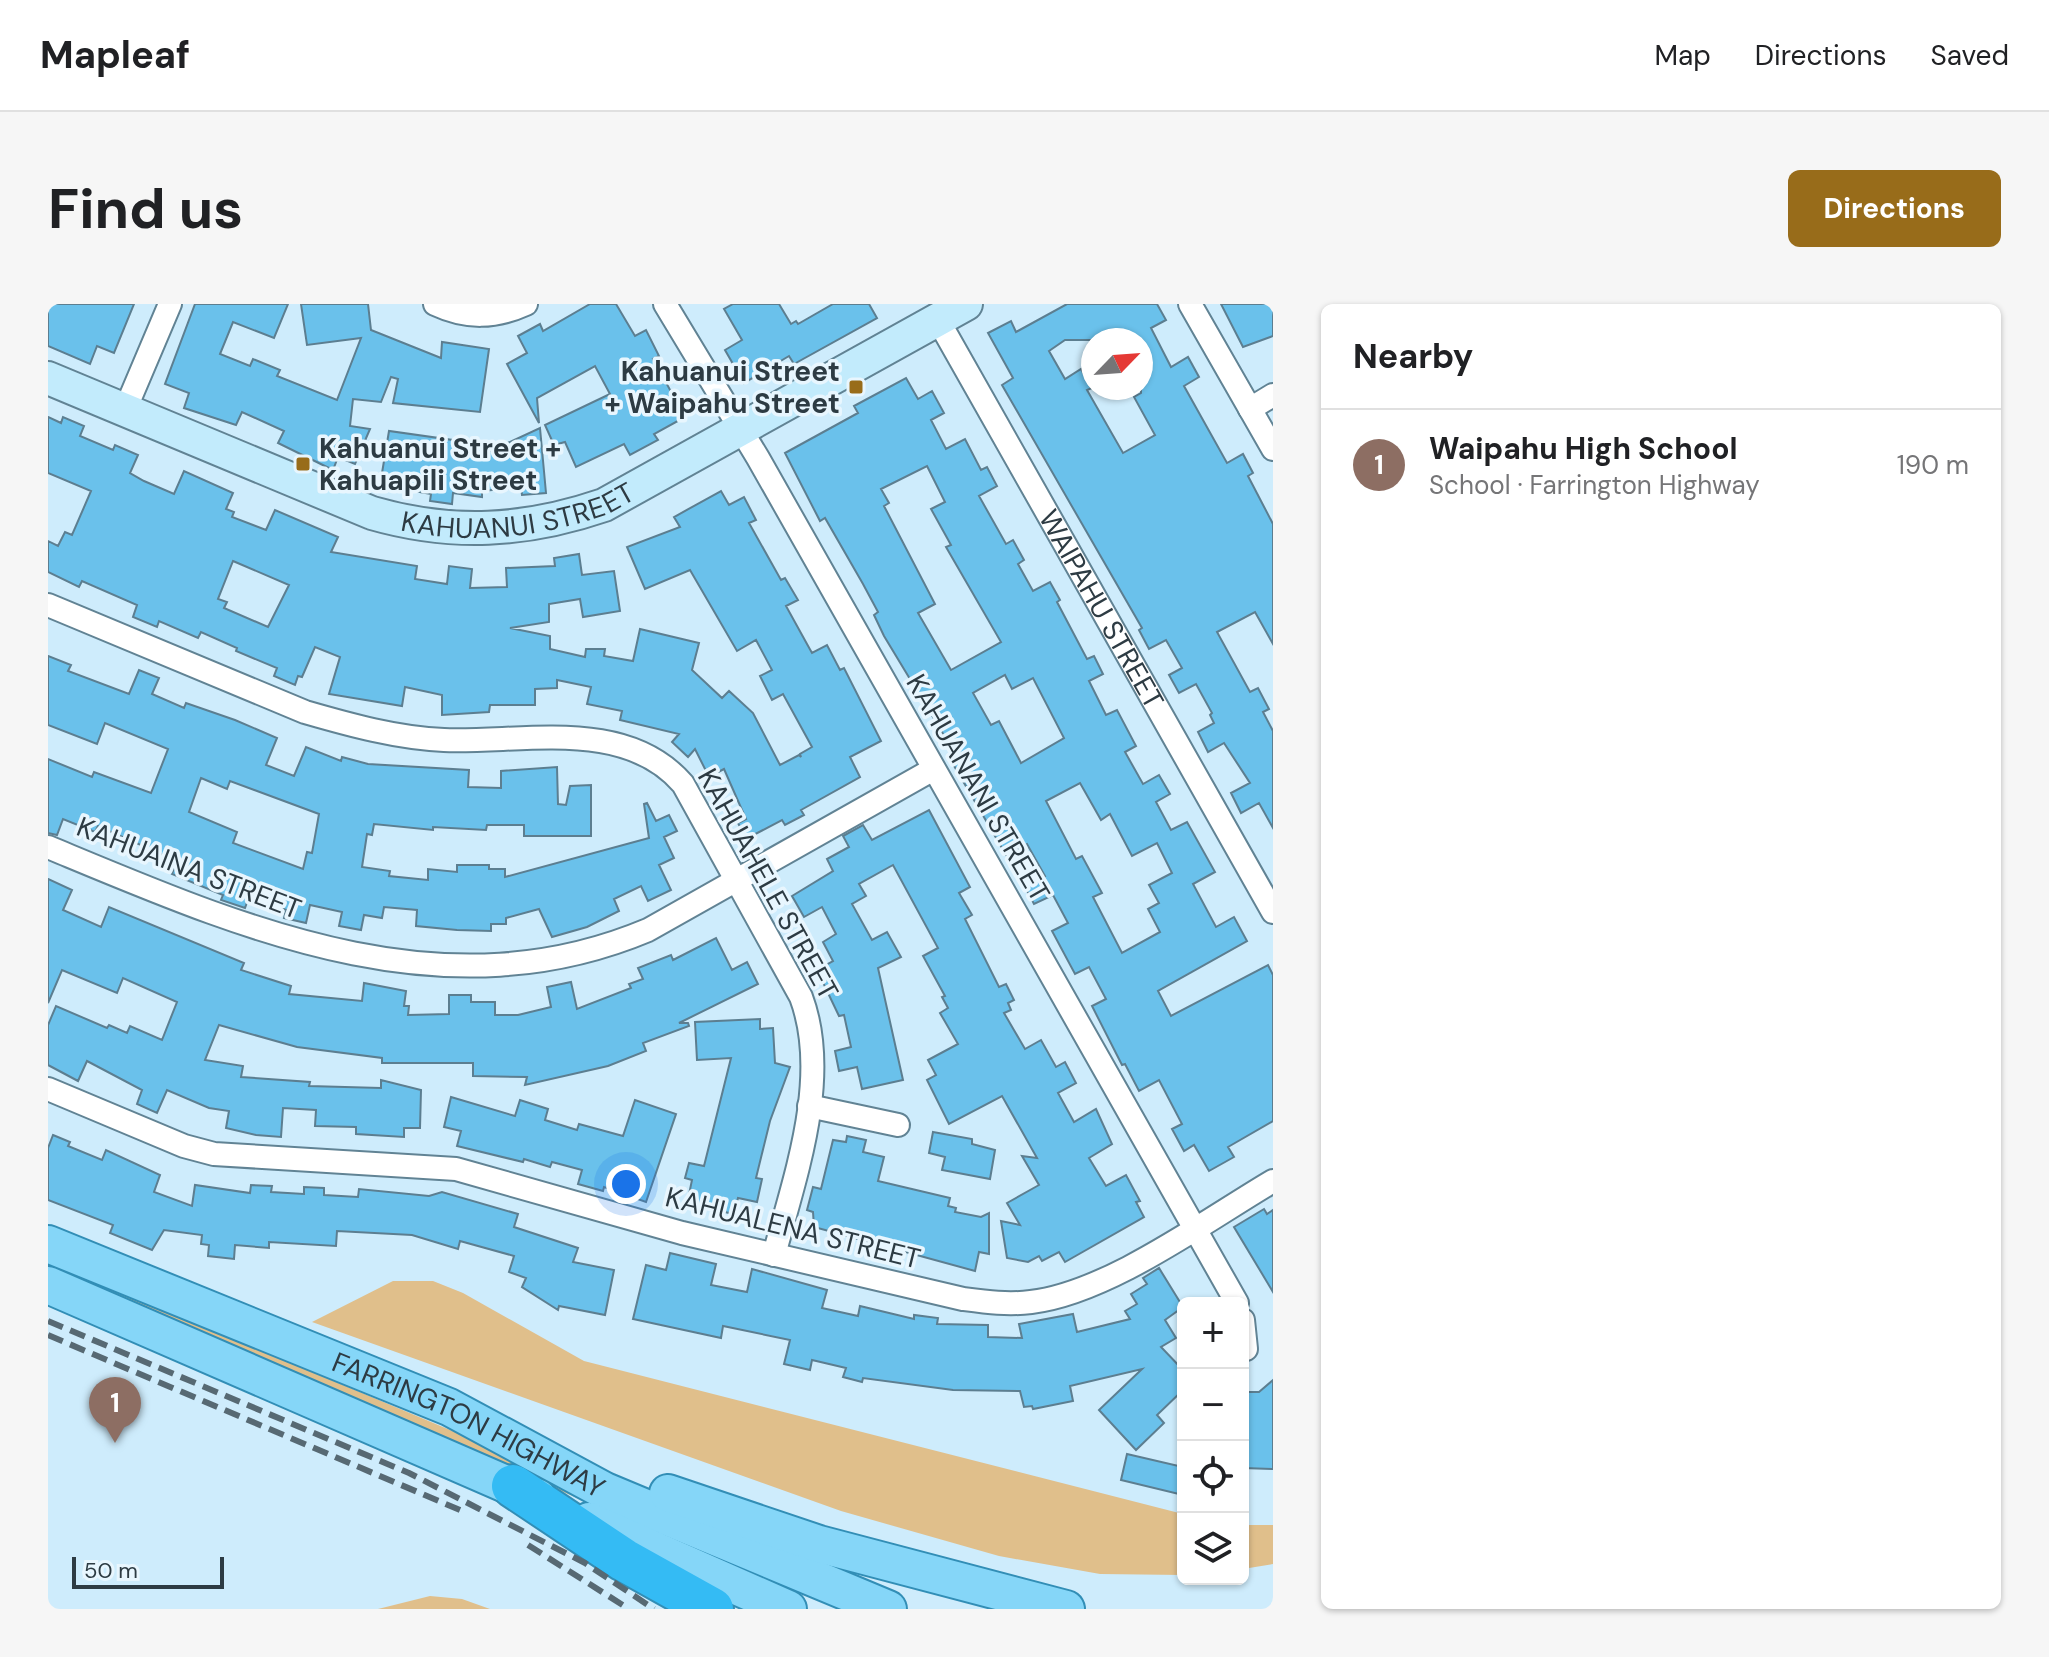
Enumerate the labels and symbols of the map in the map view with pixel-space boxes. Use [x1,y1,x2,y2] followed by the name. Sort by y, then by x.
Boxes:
[1081,328,1153,400] north arrow
[604,353,840,422] place label: Kahuanui Street + Waipahu Street
[847,378,865,396] marker: Kahuanui Street + Waipahu Street
[319,430,561,499] place label: Kahuanui Street + Kahuapili Street
[294,455,312,473] marker: Kahuanui Street + Kahuapili Street
[398,473,641,547] street label: KAHUANUI STREET
[1030,503,1173,715] street label: WAIPAHU STREET
[898,668,1058,908] street label: KAHUANANI STREET
[689,762,847,1006] street label: KAHUAHELE STREET
[72,808,306,928] street label: KAHUAINA STREET
[606,1164,646,1204] your location
[662,1178,924,1278] street label: KAHUALENA STREET
[327,1343,612,1506] street label: FARRINGTON HIGHWAY
[89,1377,141,1443] pin: 1
[72,1553,224,1589] scale bar

